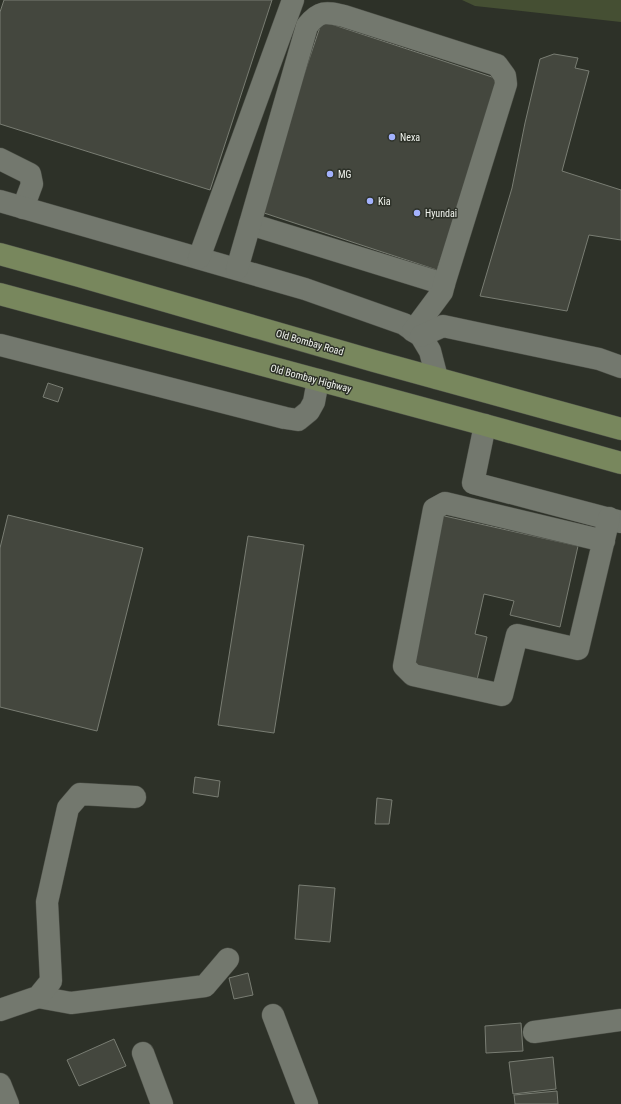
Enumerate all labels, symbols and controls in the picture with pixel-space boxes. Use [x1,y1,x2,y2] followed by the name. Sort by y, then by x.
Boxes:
[387,132,397,142] marker: Nexa
[400,132,420,143] place label: Nexa
[325,169,335,179] marker: MG
[338,169,352,180] place label: MG
[365,196,375,206] marker: Kia
[378,196,391,207] place label: Kia
[412,208,422,218] marker: Hyundai
[425,208,457,219] place label: Hyundai
[275,328,345,357] street label: Old Bombay Road
[269,362,353,395] street label: Old Bombay Highway

